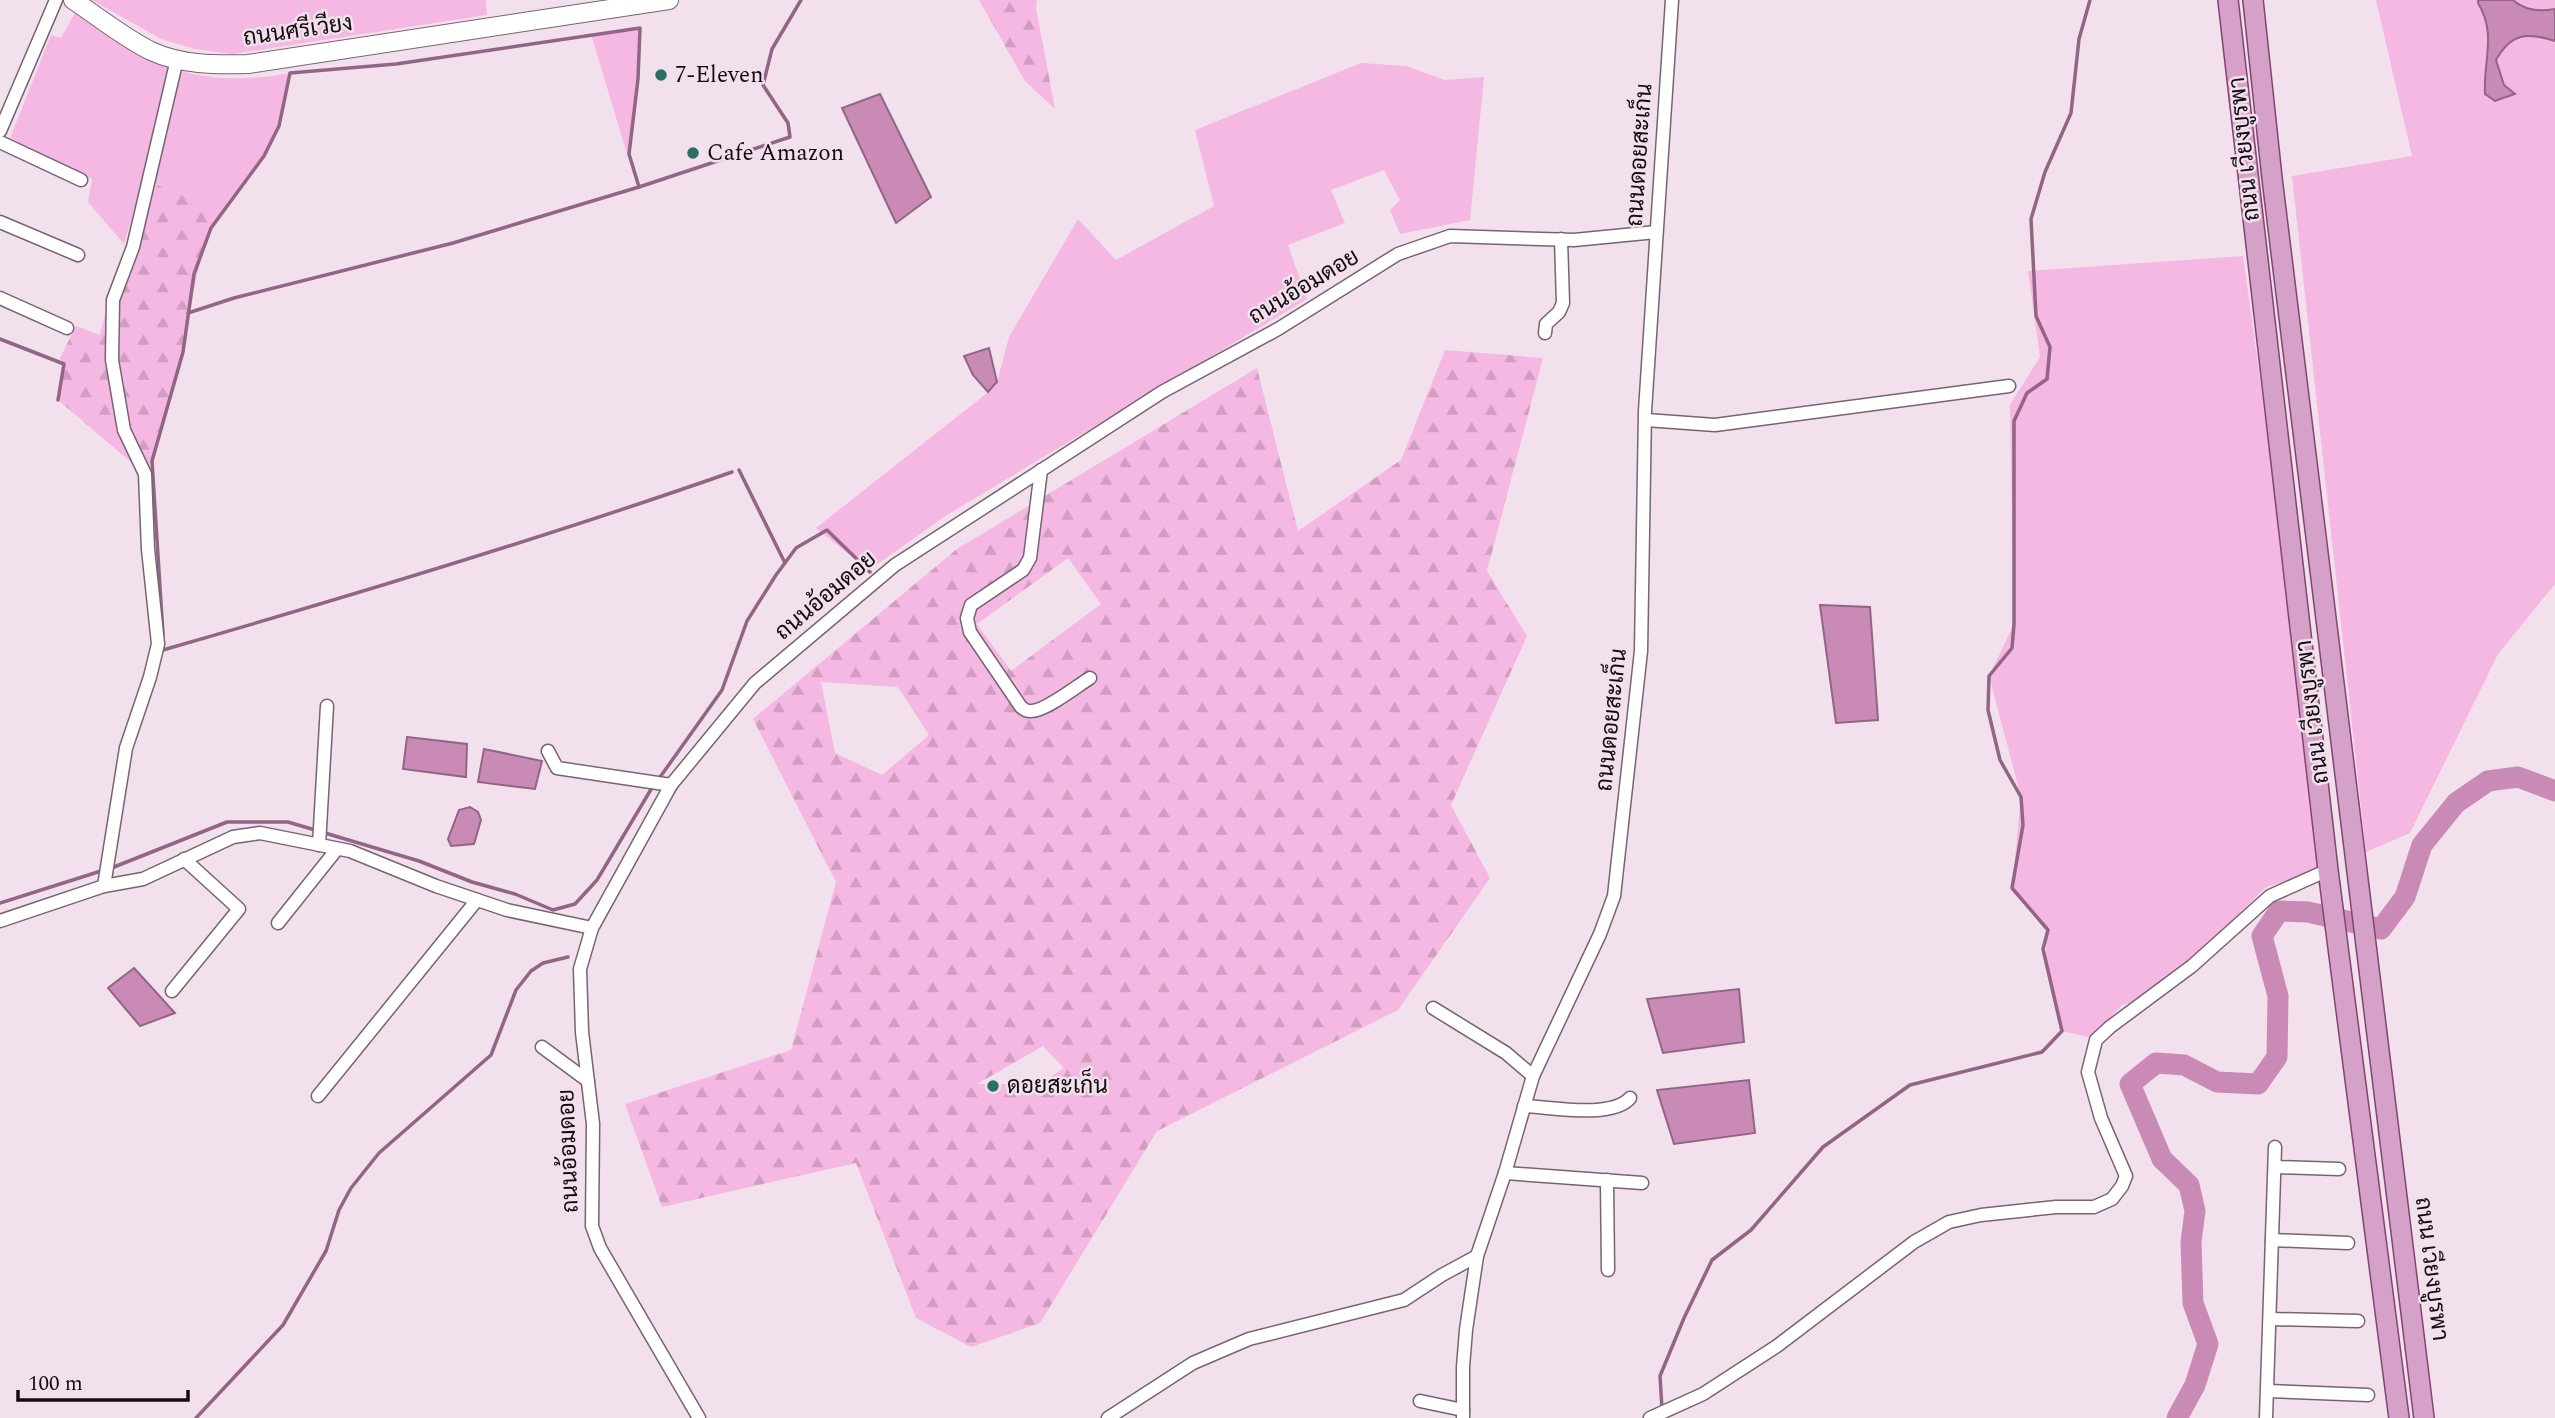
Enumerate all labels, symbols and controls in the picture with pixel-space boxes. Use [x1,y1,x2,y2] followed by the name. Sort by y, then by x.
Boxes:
[241,6,355,56] street label: ถนนศรีเวียง
[675,58,764,93] place label: 7-Eleven
[653,67,669,83] marker: 7-Eleven
[2220,75,2270,223] street label: ถนน เวียงบูรพา
[1617,82,1662,228] street label: ถนนดอยสะเก็น
[707,136,844,171] place label: Cafe Amazon
[685,145,701,161] marker: Cafe Amazon
[1242,240,1366,334] street label: ถนนอ้อมดอย
[767,543,885,649] street label: ถนนอ้อมดอย
[2287,638,2339,786] street label: ถนน เวียงบูรพา
[1586,647,1637,793] street label: ถนนดอยสะเก็น
[1007,1068,1108,1104] place label: ดอยสะเก็น
[985,1078,1001,1094] marker: ดอยสะเก็น
[549,1088,589,1214] street label: ถนนอ้อมดอย
[2405,1195,2457,1343] street label: ถนน เวียงบูรพา
[18,1358,187,1402] scale bar
[28,1368,83,1400] text: 100 m

